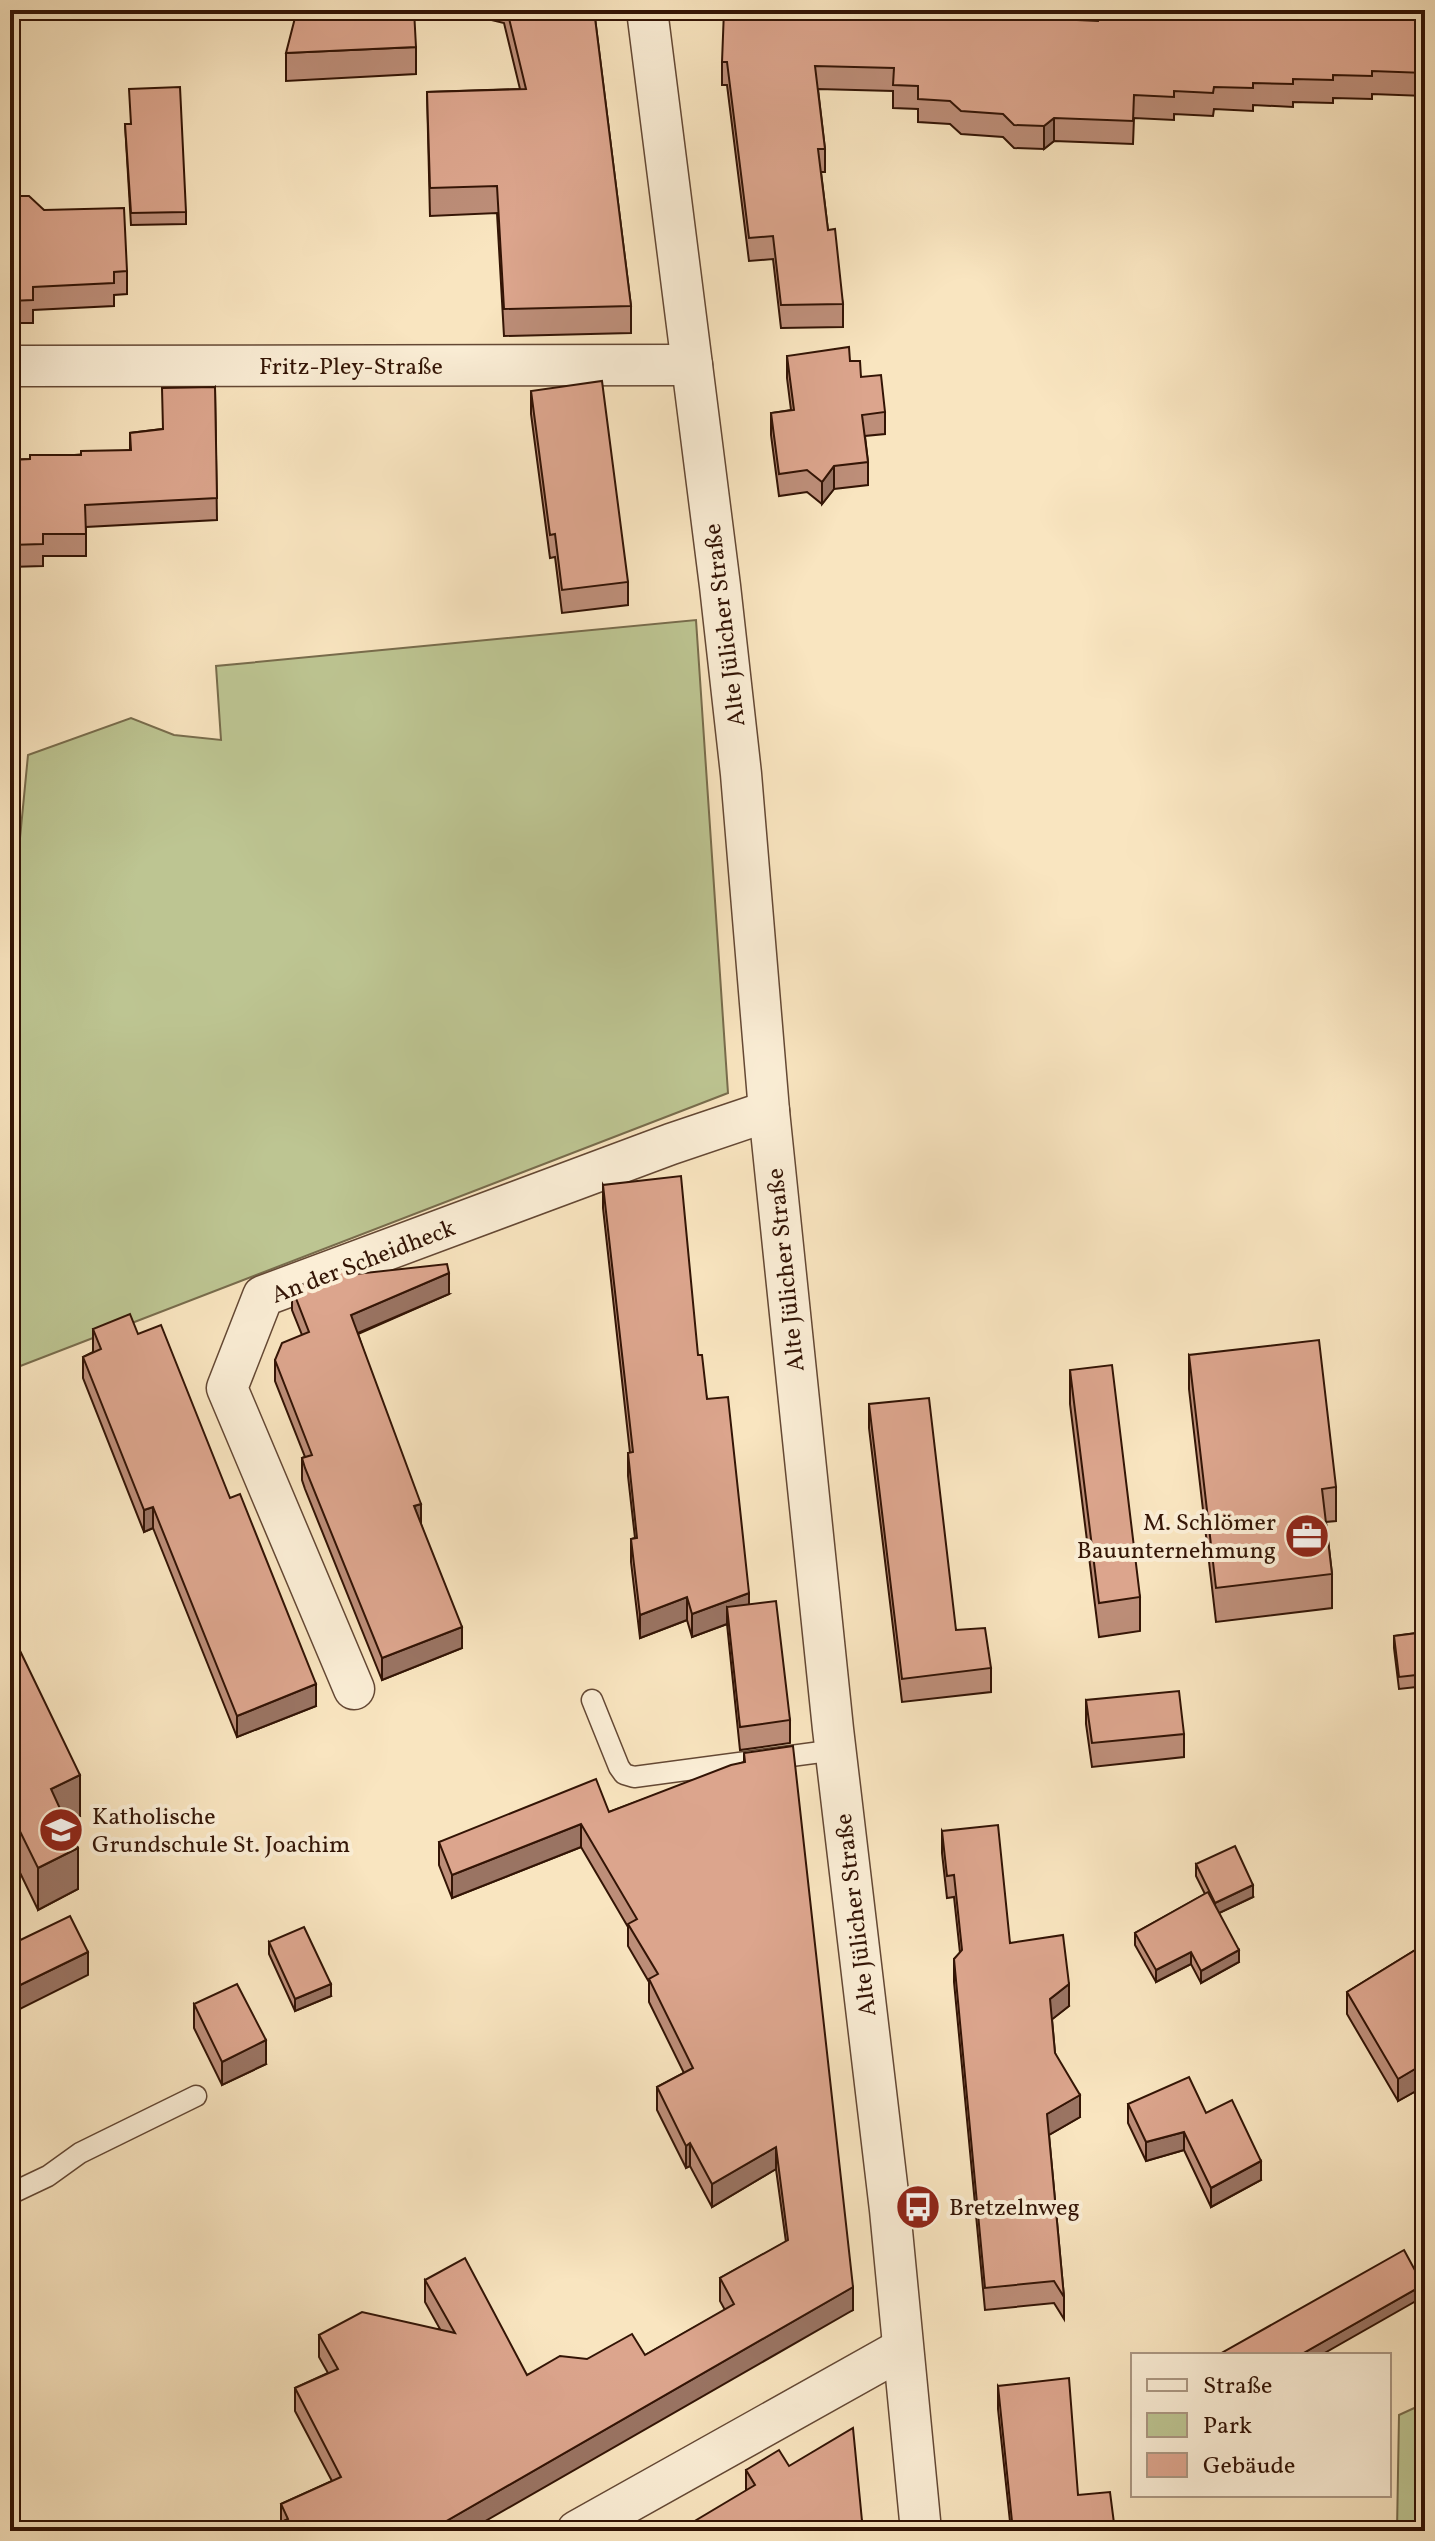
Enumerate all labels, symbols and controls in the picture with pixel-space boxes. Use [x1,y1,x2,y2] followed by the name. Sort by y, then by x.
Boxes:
[259,351,443,385] street label: Fritz-Pley-Straße
[697,521,755,728] street label: Alte Jülicher Straße
[759,1166,815,1373] street label: Alte Jülicher Straße
[267,1212,461,1314] street label: An der Scheidheck
[1077,1507,1276,1569] place label: M. Schlömer Bauunternehmung
[1283,1512,1331,1560] office icon: M. Schlömer Bauunternehmung
[92,1801,350,1863] place label: Katholische Grundschule St. Joachim
[37,1806,85,1854] school or university icon: Katholische Grundschule St. Joachim
[828,1811,886,2018] street label: Alte Jülicher Straße
[894,2183,942,2231] bus stop icon: Bretzelnweg
[949,2192,1080,2226] place label: Bretzelnweg
[1131,2353,1391,2497] legend
[1203,2370,1272,2404] text: Straße
[1203,2410,1252,2444] text: Park
[1203,2450,1295,2484] text: Gebäude

